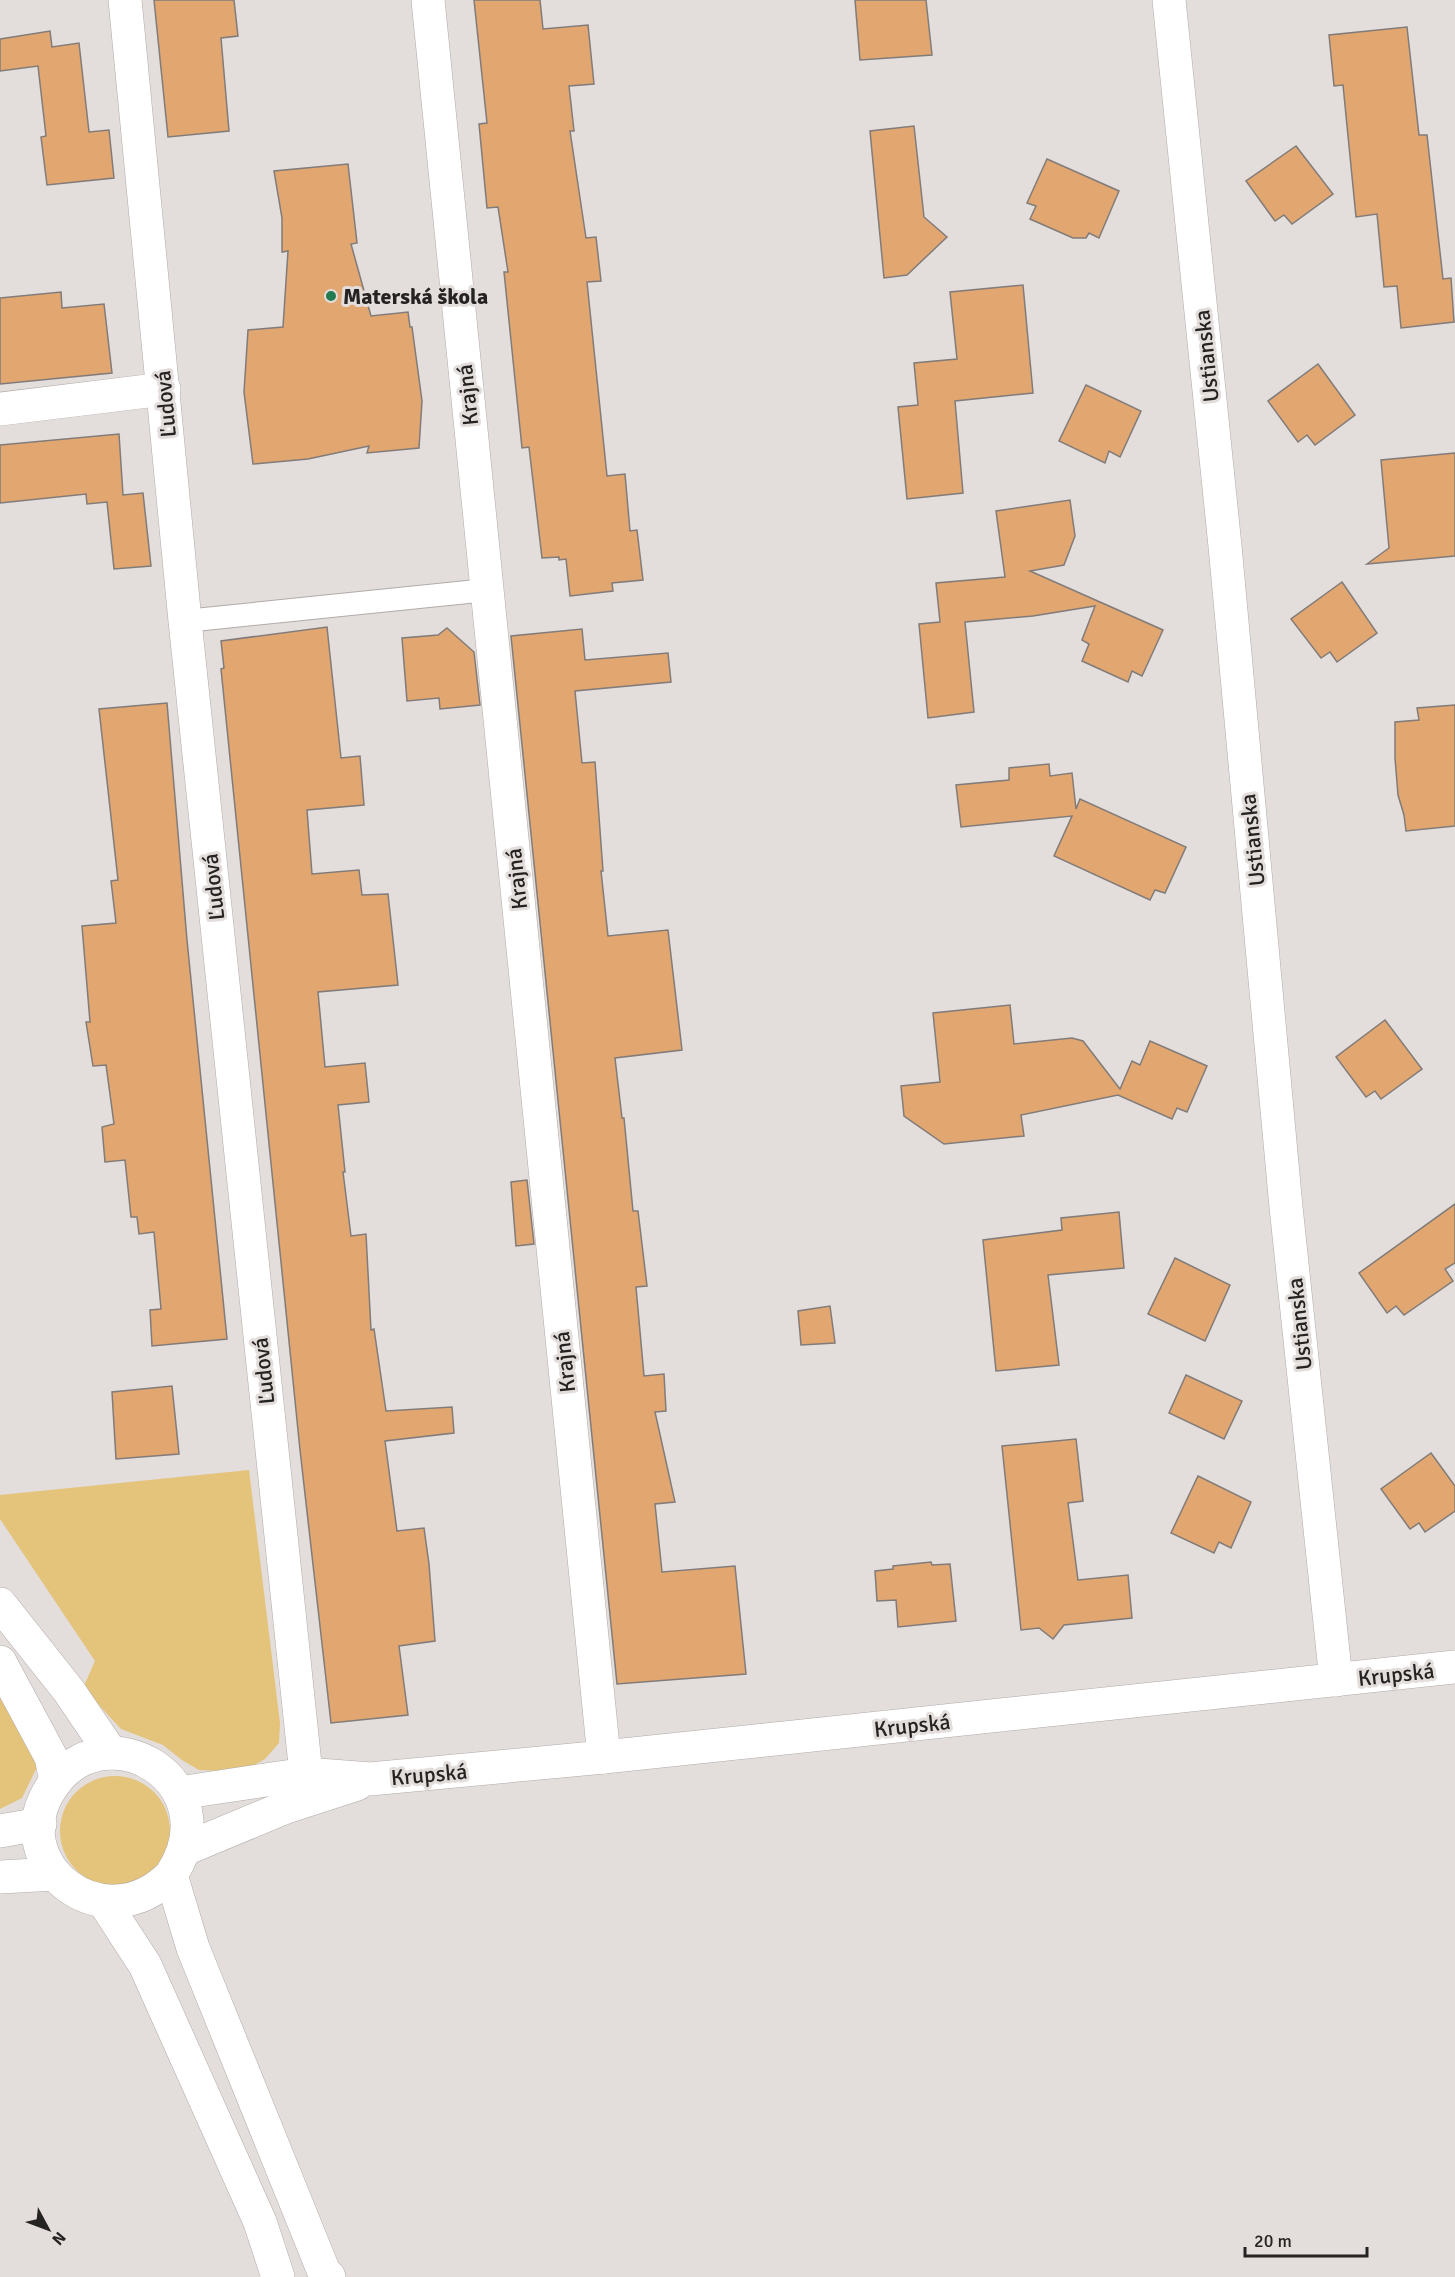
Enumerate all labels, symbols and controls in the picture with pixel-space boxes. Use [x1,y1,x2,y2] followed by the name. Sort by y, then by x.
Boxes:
[343,283,488,310] place label: Materská škola
[324,289,338,303] marker: Materská škola
[1188,309,1225,403] street label: Ustianska
[451,363,484,427] street label: Krajná
[149,369,182,439] street label: Ľudová
[1234,793,1271,887] street label: Ustianska
[500,847,533,911] street label: Krajná
[197,852,230,922] street label: Ľudová
[1281,1277,1318,1371] street label: Ustianska
[548,1330,581,1394] street label: Krajná
[247,1336,280,1406] street label: Ľudová
[1356,1657,1436,1692] street label: Krupská
[872,1708,952,1743] street label: Krupská
[390,1758,468,1791] street label: Krupská
[18,2199,78,2259] north arrow
[1245,2220,1366,2258] scale bar
[47,2227,70,2249] text: N
[1254,2230,1292,2252] text: 20 m

